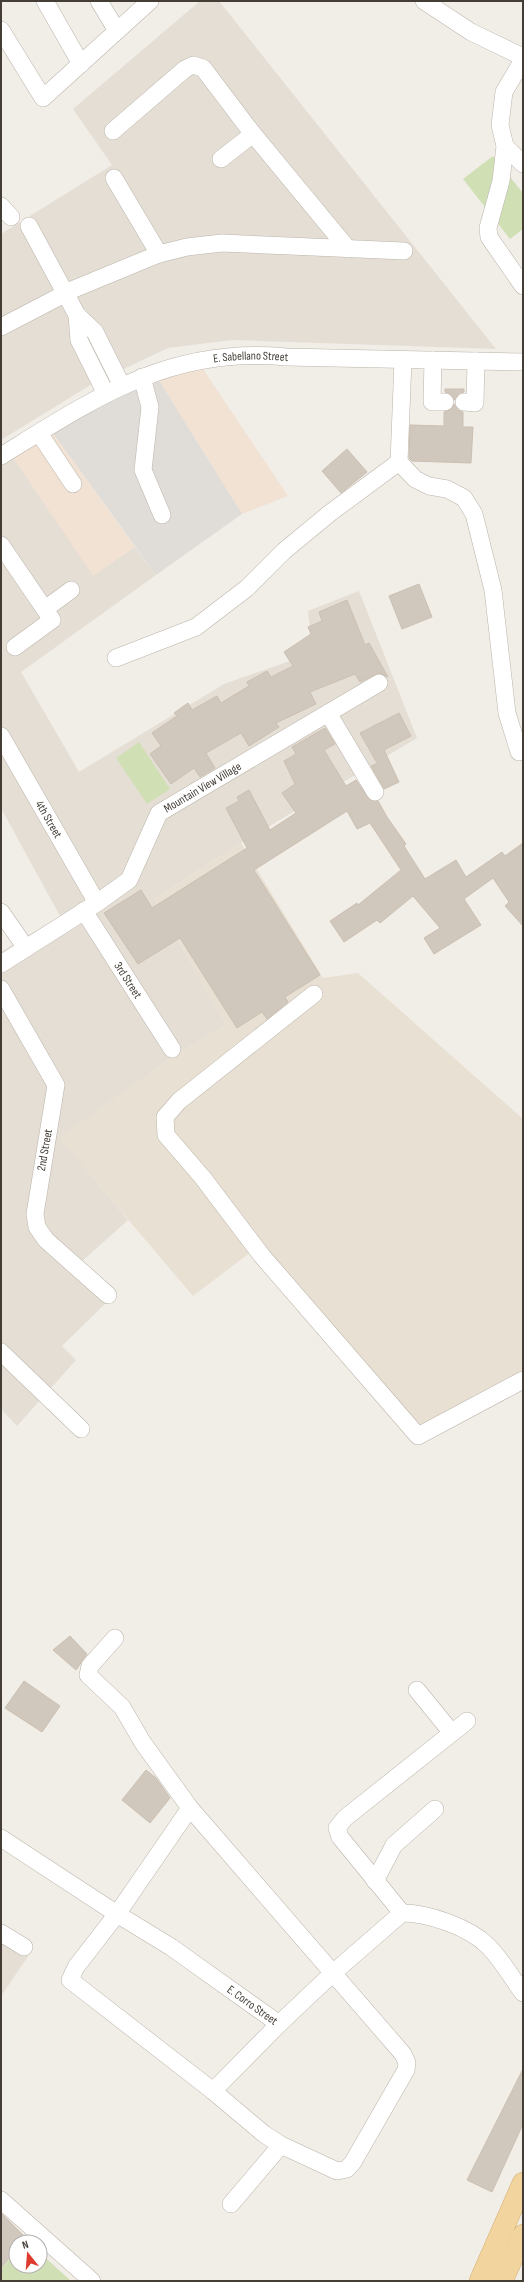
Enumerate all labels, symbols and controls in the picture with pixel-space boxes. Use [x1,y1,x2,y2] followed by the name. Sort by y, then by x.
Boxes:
[212,348,289,366] street label: E. Sabellano Street
[161,759,244,816] street label: Mountain View Village
[32,798,66,841] street label: 4th Street
[111,959,146,1002] street label: 3rd Street
[34,1128,56,1172] street label: 2nd Street
[224,1982,281,2028] street label: E. Corro Street
[8,2234,48,2274] north arrow
[21,2238,30,2252] text: N

